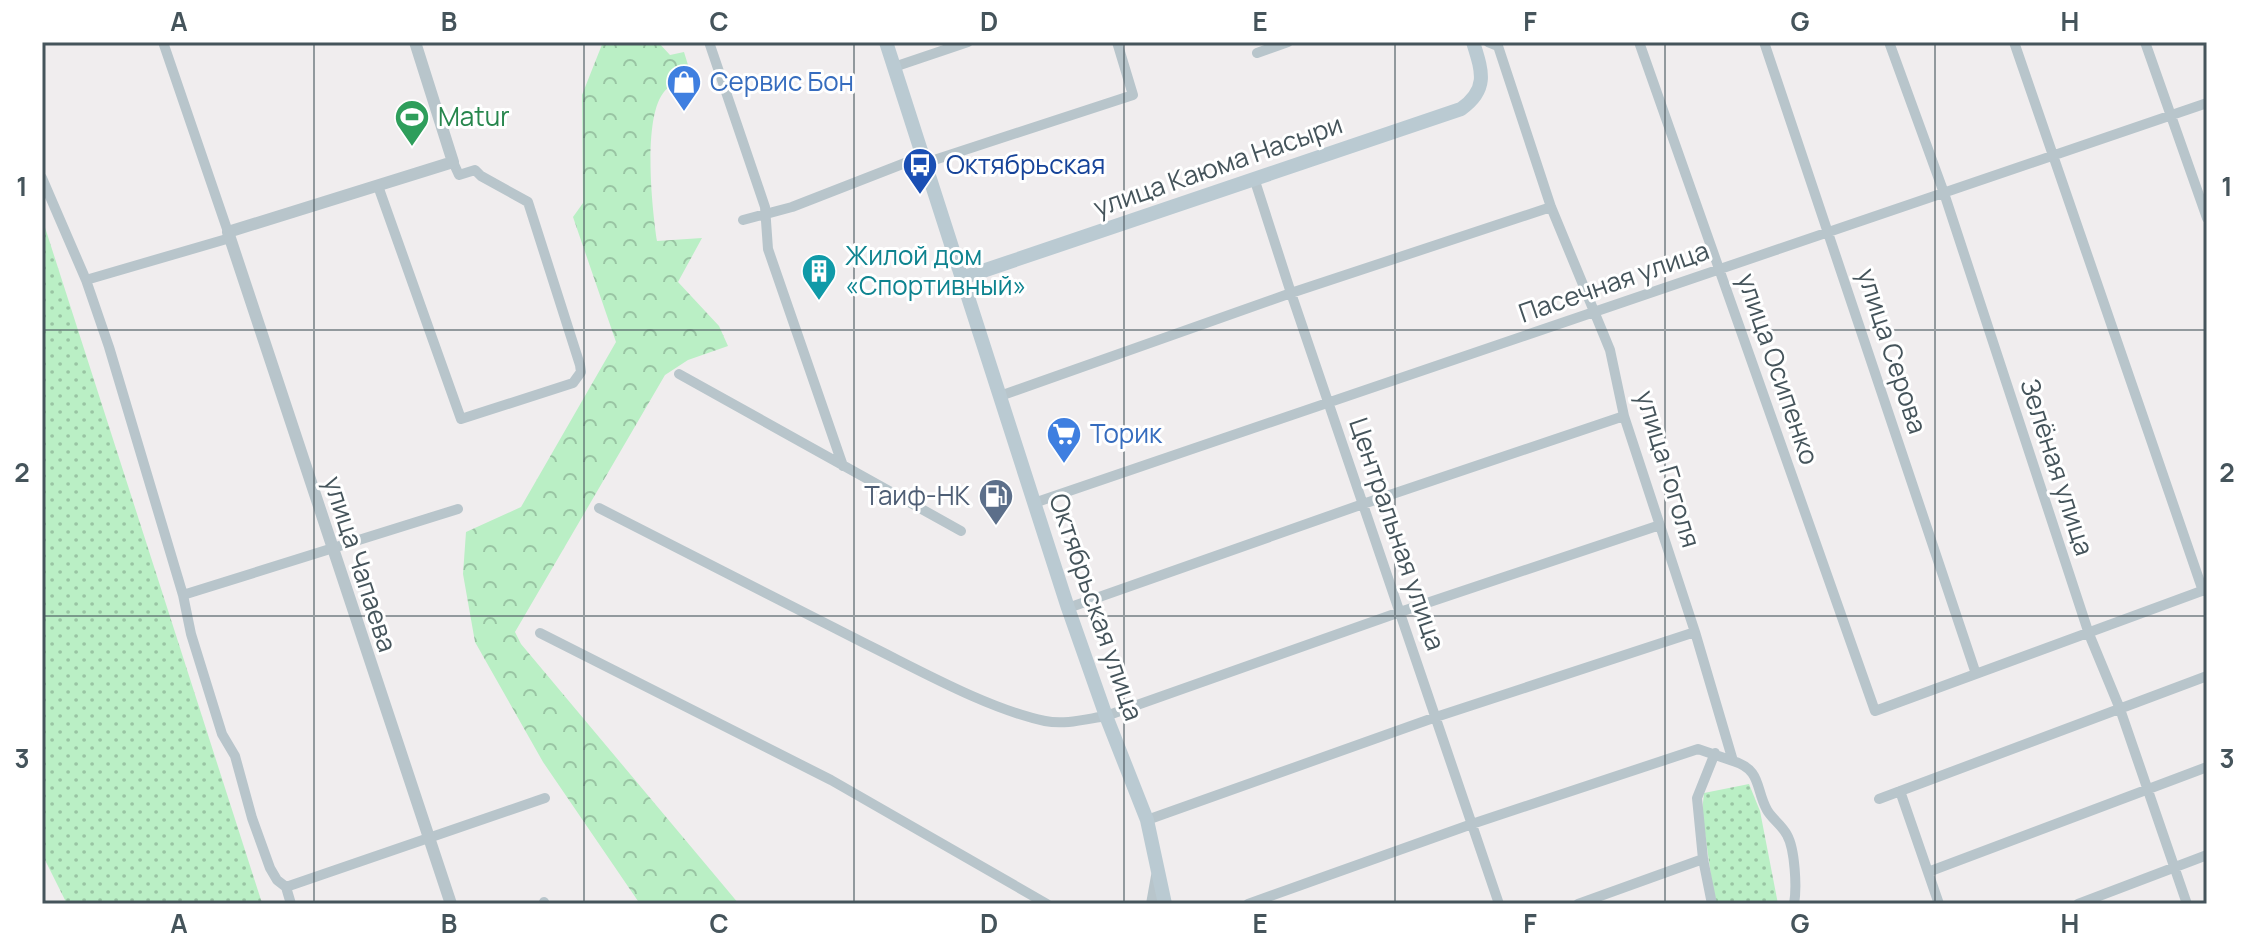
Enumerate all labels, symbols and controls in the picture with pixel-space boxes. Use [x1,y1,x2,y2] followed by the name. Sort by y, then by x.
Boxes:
[170,3,188,39] text: A
[441,3,457,39] text: B
[709,3,729,39] text: C
[980,3,998,39] text: D
[1252,3,1268,39] text: E
[1523,3,1537,39] text: F
[1790,3,1810,39] text: G
[2061,3,2079,39] text: H
[665,63,703,113] shop icon: Сервис Бон
[710,63,854,99] place label: Сервис Бон
[393,98,431,148] sports icon: Matur
[438,98,510,134] place label: Matur
[1088,106,1347,225] street label: улица Каюма Насыри
[901,146,939,196] bus stop icon: Октябрьская
[946,146,1105,182] place label: Октябрьская
[16,168,28,204] text: 1
[2221,168,2233,204] text: 1
[1514,232,1714,330] street label: Пасечная улица
[845,237,1026,303] place label: Жилой дом «Спортивный»
[800,252,838,302] building icon: Жилой дом «Спортивный»
[1849,264,1937,438] street label: улица Серова
[1729,268,1829,469] street label: улица Осипенко
[2012,374,2103,560] street label: Зелёная улица
[1628,386,1710,552] street label: улица Гоголя
[1341,413,1455,655] street label: Центральная улица
[1045,415,1083,465] supermarket icon: Торик
[1090,415,1163,451] place label: Торик
[14,454,30,490] text: 2
[2219,454,2235,490] text: 2
[316,471,406,656] street label: улица Чапаева
[864,477,971,513] place label: Таиф-НК
[977,477,1015,527] fuel station icon: Таиф-НК
[1041,488,1153,725] street label: Октябрьская улица
[14,740,30,776] text: 3
[2219,740,2235,776] text: 3
[170,905,188,941] text: A
[441,905,457,941] text: B
[709,905,729,941] text: C
[980,905,998,941] text: D
[1252,905,1268,941] text: E
[1523,905,1537,941] text: F
[1790,905,1810,941] text: G
[2061,905,2079,941] text: H

